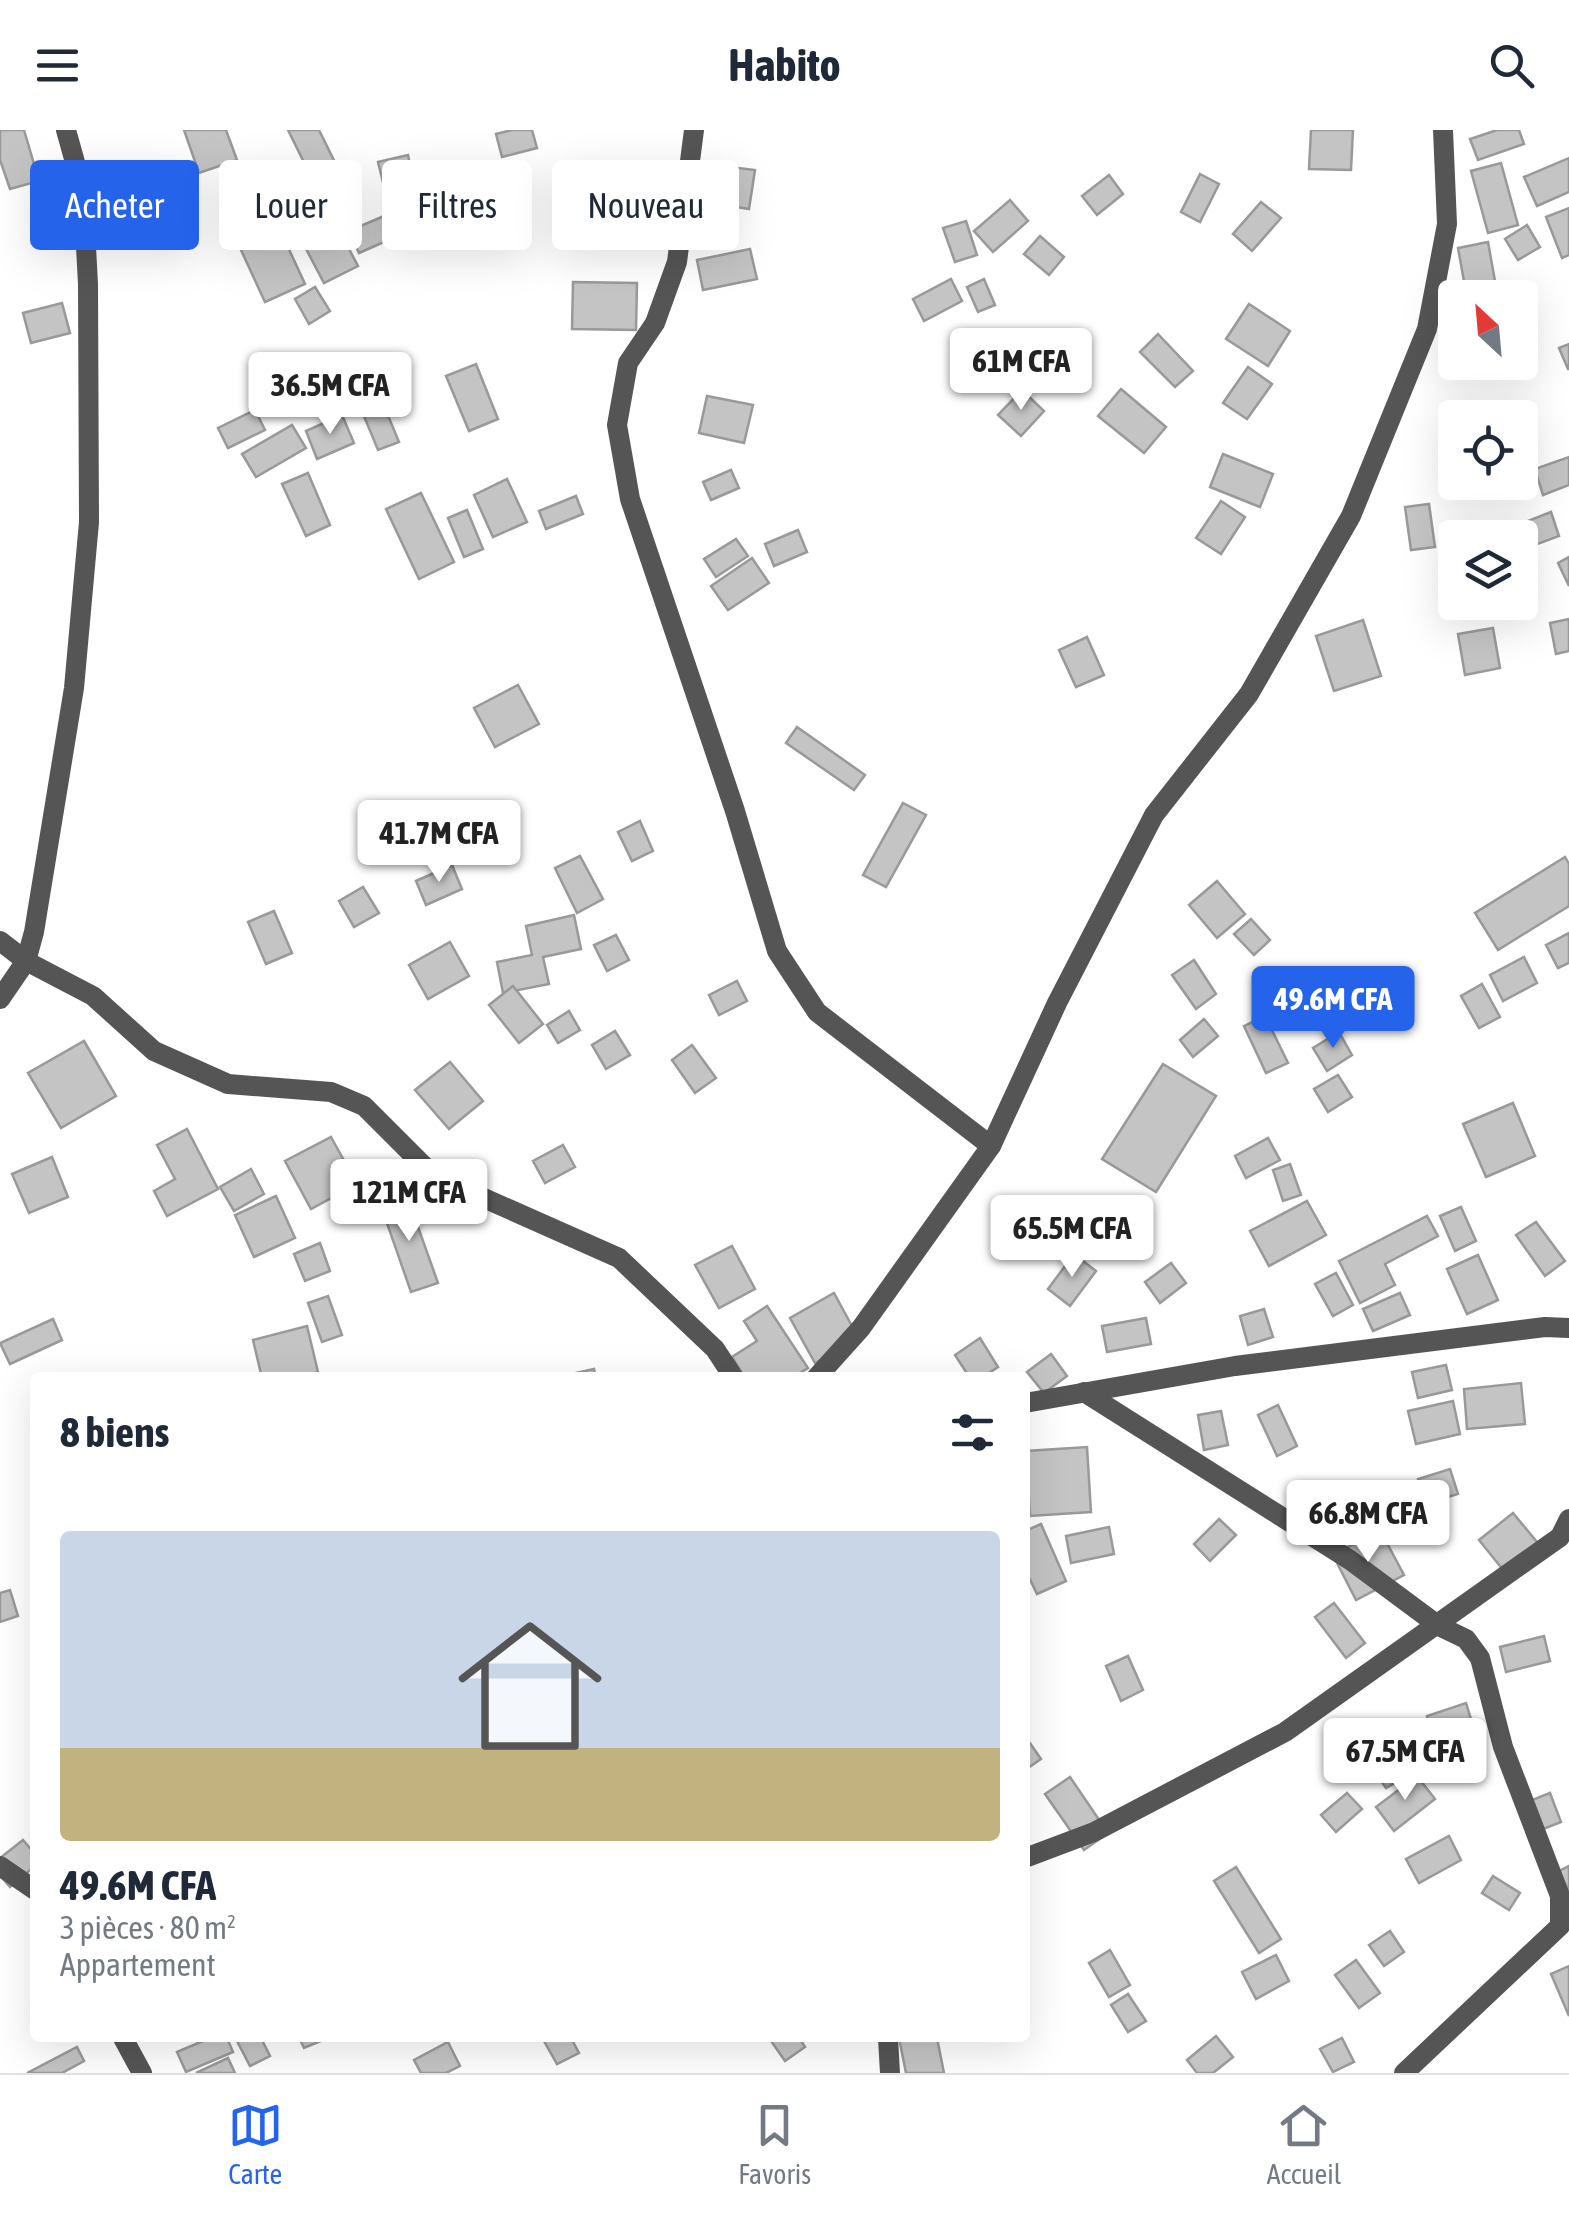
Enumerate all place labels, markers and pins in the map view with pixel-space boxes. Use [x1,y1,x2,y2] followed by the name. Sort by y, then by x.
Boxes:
[929,328,1113,413] pin: 61M CFA
[216,352,444,437] pin: 36.5M CFA
[325,800,553,885] pin: 41.7M CFA
[1219,966,1447,1051] pin: 49.6M CFA
[306,1159,512,1244] pin: 121M CFA
[958,1195,1186,1280] pin: 65.5M CFA
[1254,1480,1482,1565] pin: 66.8M CFA
[1291,1718,1519,1803] pin: 67.5M CFA

